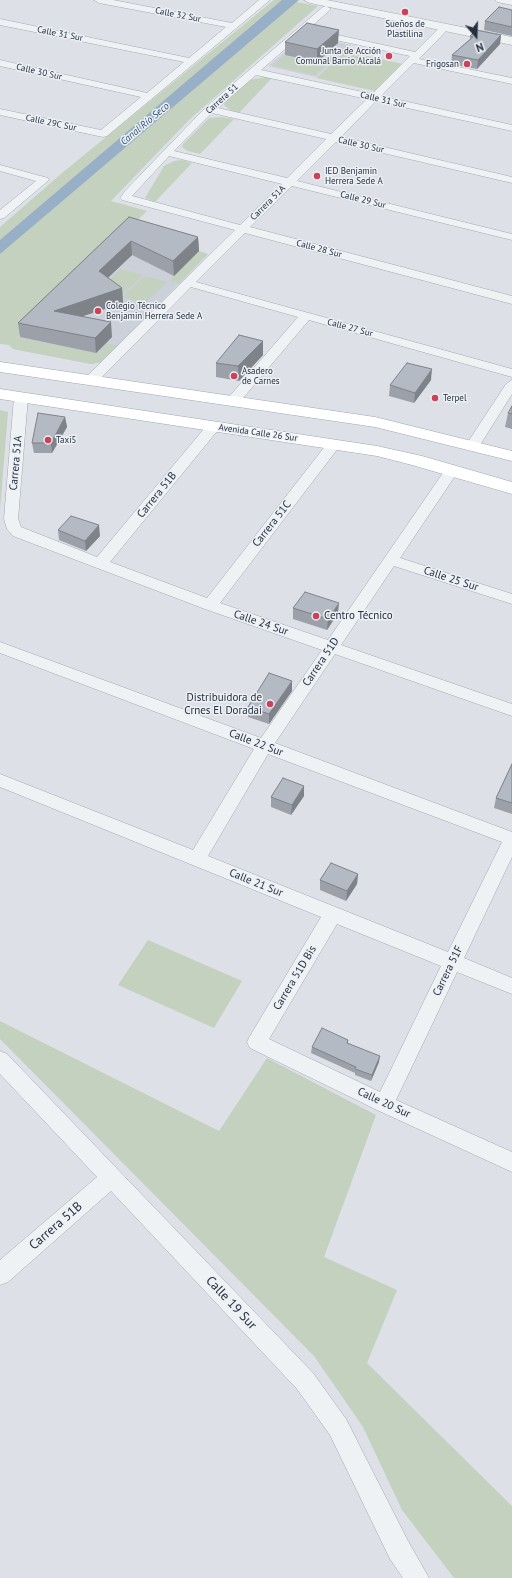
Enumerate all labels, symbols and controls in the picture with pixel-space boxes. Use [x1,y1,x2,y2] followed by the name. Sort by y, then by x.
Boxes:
[154,5,202,25] street label: Calle 32 Sur
[400,7,410,17] marker: Sueños de Plastilina
[456,16,496,56] north arrow
[385,19,425,40] place label: Sueños de Plastilina
[36,24,84,44] street label: Calle 31 Sur
[474,40,486,55] text: N
[296,46,381,67] place label: Junta de Acción Comunal Barrio Alcalá
[384,51,394,61] marker: Junta de Acción Comunal Barrio Alcalá
[426,59,459,69] place label: Frigosan
[462,59,472,69] marker: Frigosan
[15,61,63,83] street label: Calle 30 Sur
[204,82,240,116] street label: Carrera 51
[359,89,407,111] street label: Calle 31 Sur
[118,100,172,148] water label: Canal Río Seco
[25,112,77,134] street label: Calle 29C Sur
[337,134,385,156] street label: Calle 30 Sur
[325,166,383,187] place label: IED Benjamin Herrera Sede A
[312,171,322,181] marker: IED Benjamin Herrera Sede A
[248,183,288,223] street label: Carrera 51A
[339,189,387,211] street label: Calle 29 Sur
[295,238,343,260] street label: Calle 28 Sur
[106,301,202,322] place label: Colegio Técnico Benjamin Herrera Sede A
[93,306,103,316] marker: Colegio Técnico Benjamin Herrera Sede A
[326,317,374,339] street label: Calle 27 Sur
[242,366,280,387] place label: Asadero de Carnes
[229,371,239,381] marker: Asadero de Carnes
[430,393,440,403] marker: Terpel
[443,393,467,403] place label: Terpel
[218,422,298,444] street label: Avenida Calle 26 Sur
[7,435,25,491] street label: Carrera 51A
[43,435,53,445] marker: Taxi5
[56,435,76,445] place label: Taxi5
[135,469,179,521] street label: Carrera 51B
[250,498,294,550] street label: Carrera 51C
[422,564,480,594] street label: Calle 25 Sur
[232,607,290,639] street label: Calle 24 Sur
[324,609,393,623] place label: Centro Técnico
[311,611,321,621] marker: Centro Técnico
[300,635,342,689] street label: Carrera 51D
[184,691,262,717] place label: Distribuidora de Crnes El Doradai
[265,699,275,709] marker: Distribuidora de Crnes El Doradai
[227,727,285,759] street label: Calle 22 Sur
[227,866,285,900] street label: Calle 21 Sur
[271,943,319,1013] street label: Carrera 51D Bis
[430,944,466,998] street label: Carrera 51F
[355,1085,413,1121] street label: Calle 20 Sur
[26,1199,86,1253] street label: Carrera 51B
[202,1273,260,1333] street label: Calle 19 Sur

